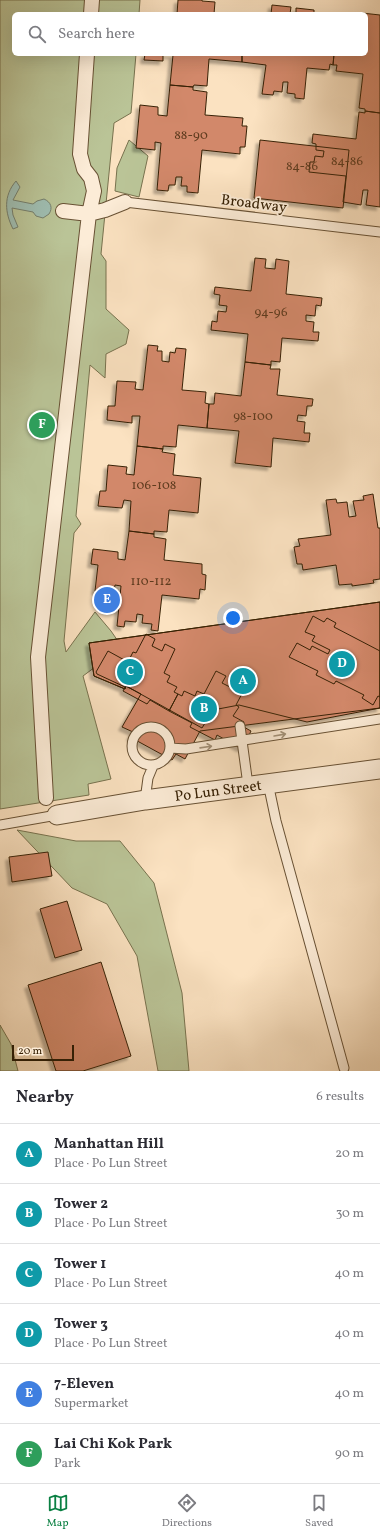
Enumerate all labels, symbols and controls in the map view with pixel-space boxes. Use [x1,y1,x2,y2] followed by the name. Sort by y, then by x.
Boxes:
[12,12,368,56] search box
[26,23,48,45] icon: search
[58,24,135,45] text: Search here
[174,127,208,145] house number: 88-90
[331,153,363,171] house number: 84-86
[286,158,318,176] house number: 84-86
[220,190,288,219] street label: Broadway
[255,304,288,322] house number: 94-96
[233,408,273,426] house number: 98-100
[29,410,55,440] pin: F
[132,477,176,495] house number: 106-108
[131,573,171,591] house number: 110-112
[94,585,120,615] pin: E
[223,608,243,628] your location
[329,649,355,679] pin: D
[117,657,143,687] pin: C
[230,666,256,696] pin: A
[191,694,217,724] pin: B
[274,731,287,739] one-way arrow
[199,743,212,751] one-way arrow
[173,776,263,808] street label: Po Lun Street
[12,1043,74,1062] scale bar
[18,1044,42,1059] text: 20 m
[16,1086,74,1109] text: Nearby
[316,1088,364,1106] text: 6 results
[54,1134,164,1155] text: Manhattan Hill
[24,1145,34,1163] text: A
[335,1145,364,1163] text: 20 m
[54,1155,168,1173] text: Place · Po Lun Street
[54,1194,108,1215] text: Tower 2
[25,1205,33,1223] text: B
[336,1205,364,1223] text: 30 m
[54,1215,168,1233] text: Place · Po Lun Street
[54,1254,106,1275] text: Tower 1
[25,1265,33,1283] text: C
[335,1265,364,1283] text: 40 m
[54,1275,168,1293] text: Place · Po Lun Street
[54,1314,108,1335] text: Tower 3
[24,1325,34,1343] text: D
[335,1325,364,1343] text: 40 m
[54,1335,168,1353] text: Place · Po Lun Street
[54,1374,114,1395] text: 7-Eleven
[25,1385,33,1403] text: E
[335,1385,364,1403] text: 40 m
[54,1395,129,1413] text: Supermarket
[54,1434,172,1455] text: Lai Chi Kok Park
[25,1445,33,1463] text: F
[335,1445,364,1463] text: 90 m
[54,1455,81,1473] text: Park
[47,1492,69,1531] tab: Map
[162,1492,212,1531] tab: Directions
[305,1492,333,1531] tab: Saved

